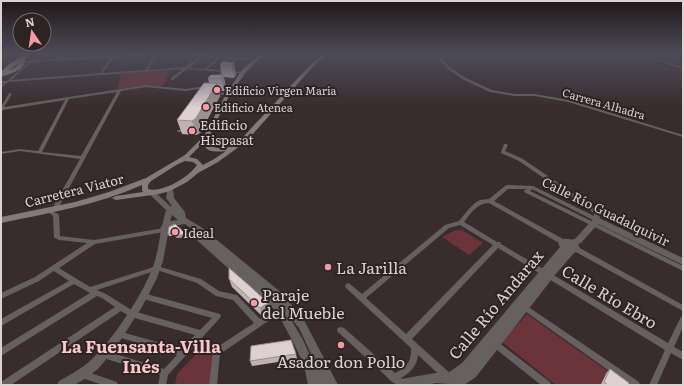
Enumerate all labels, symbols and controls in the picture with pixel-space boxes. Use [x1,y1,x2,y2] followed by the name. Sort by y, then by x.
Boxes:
[12,12,52,52] north arrow
[23,12,36,30] text: N
[225,82,337,98] place label: Edificio Virgen María
[561,84,647,122] street label: Carrera Alhadra
[212,85,222,95] marker: Edificio Virgen María
[214,99,293,115] place label: Edificio Atenea
[201,102,211,112] marker: Edificio Atenea
[200,115,255,149] place label: Edificio Hispasat
[187,126,197,136] marker: Edificio Hispasat
[23,168,126,211] street label: Carretera Viator
[539,172,674,251] street label: Calle Río Guadalquivir
[183,223,215,242] place label: Ideal
[170,227,180,237] marker: Ideal
[442,243,549,364] street label: Calle Río Andarax
[336,255,407,279] place label: La Jarilla
[558,258,662,334] street label: Calle Río Ebro
[323,262,333,272] marker: La Jarilla
[262,282,344,324] place label: Paraje del Mueble
[249,298,259,308] marker: Paraje del Mueble
[61,333,221,378] district label: La Fuensanta-Villa Inés
[336,340,346,350] marker: Asador don Pollo
[277,349,405,373] place label: Asador don Pollo

